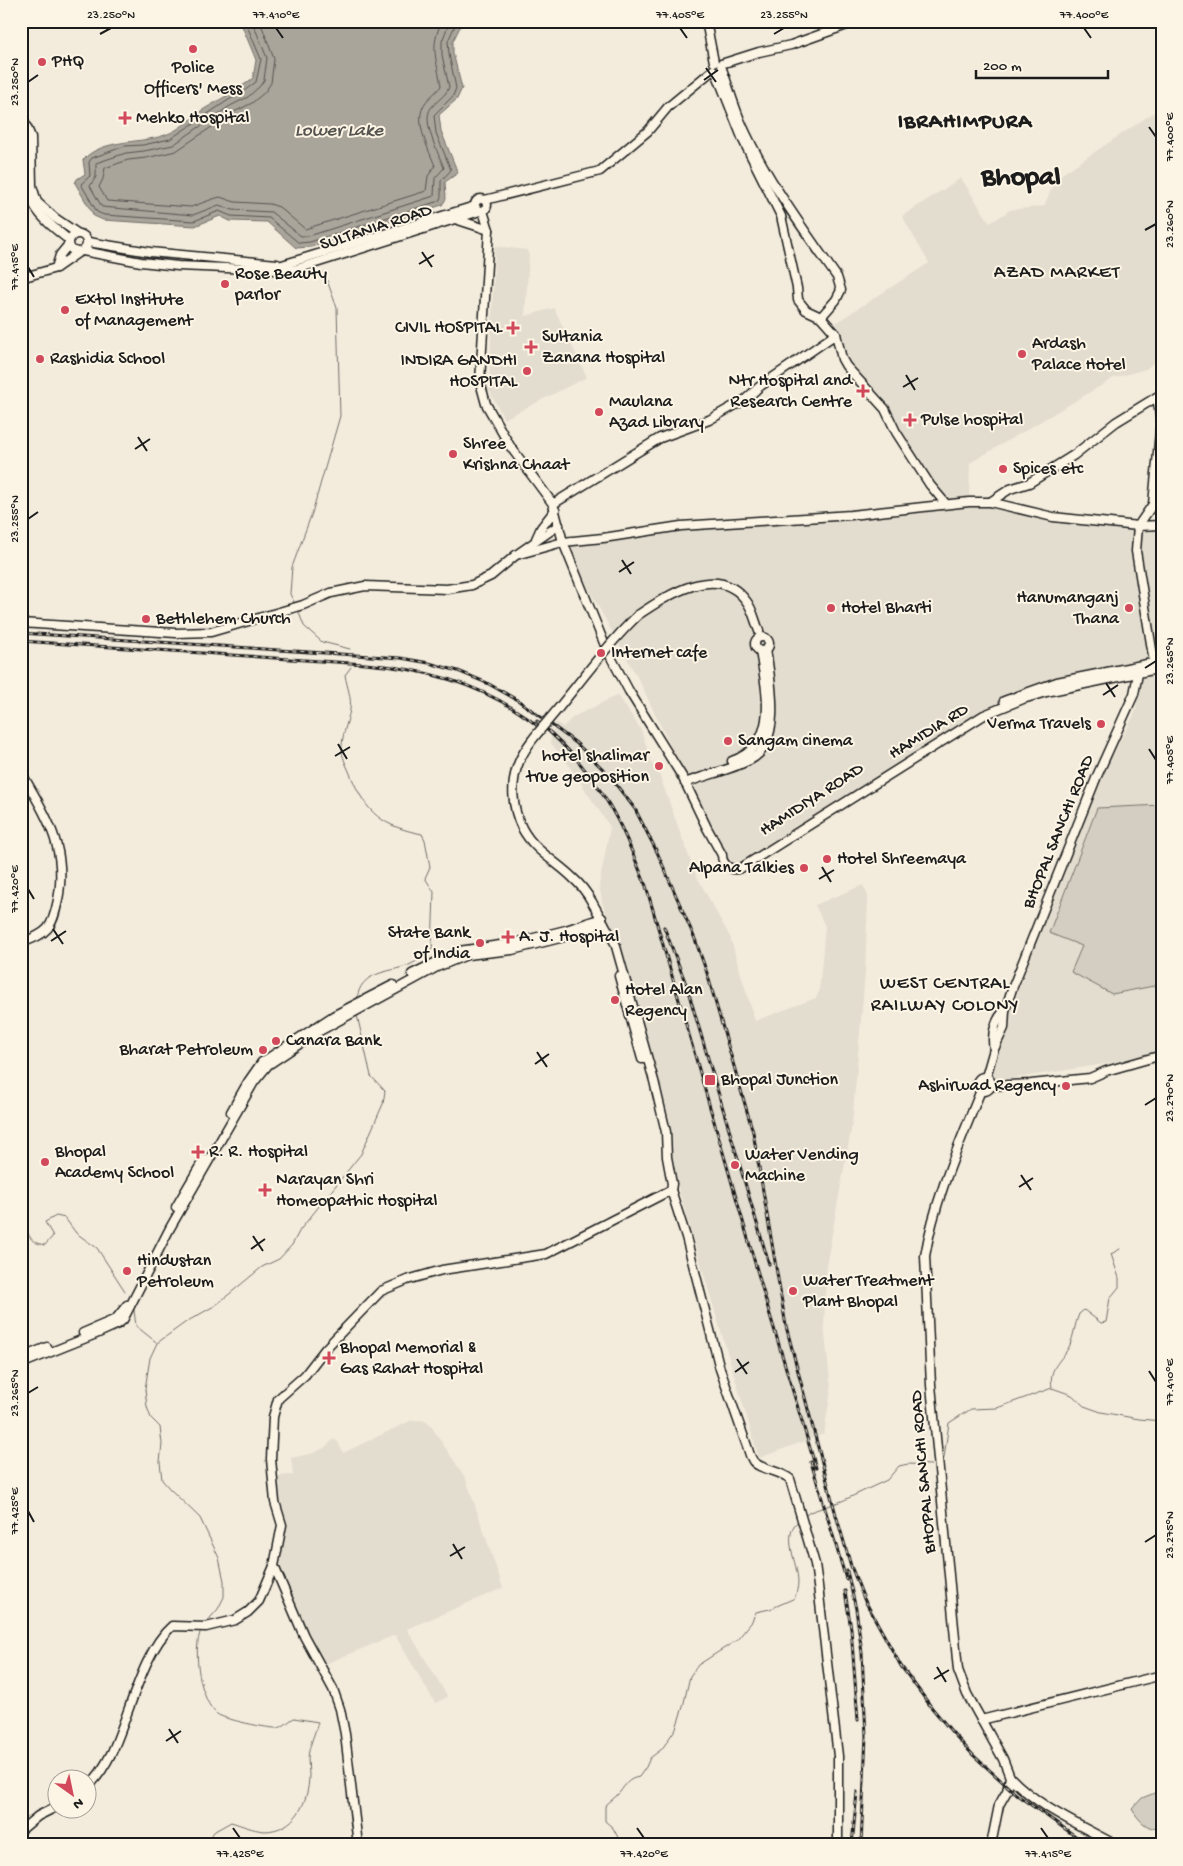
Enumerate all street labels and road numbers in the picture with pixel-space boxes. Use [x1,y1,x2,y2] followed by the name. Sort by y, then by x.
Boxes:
[317,200,435,256] street label: SULTANIA ROAD
[885,699,973,765] street label: HAMIDIA RD
[1018,752,1099,913] street label: BHOPAL SANCHI ROAD
[756,758,868,841] street label: HAMIDIYA ROAD
[906,1389,942,1555] street label: BHOPAL SANCHI ROAD

